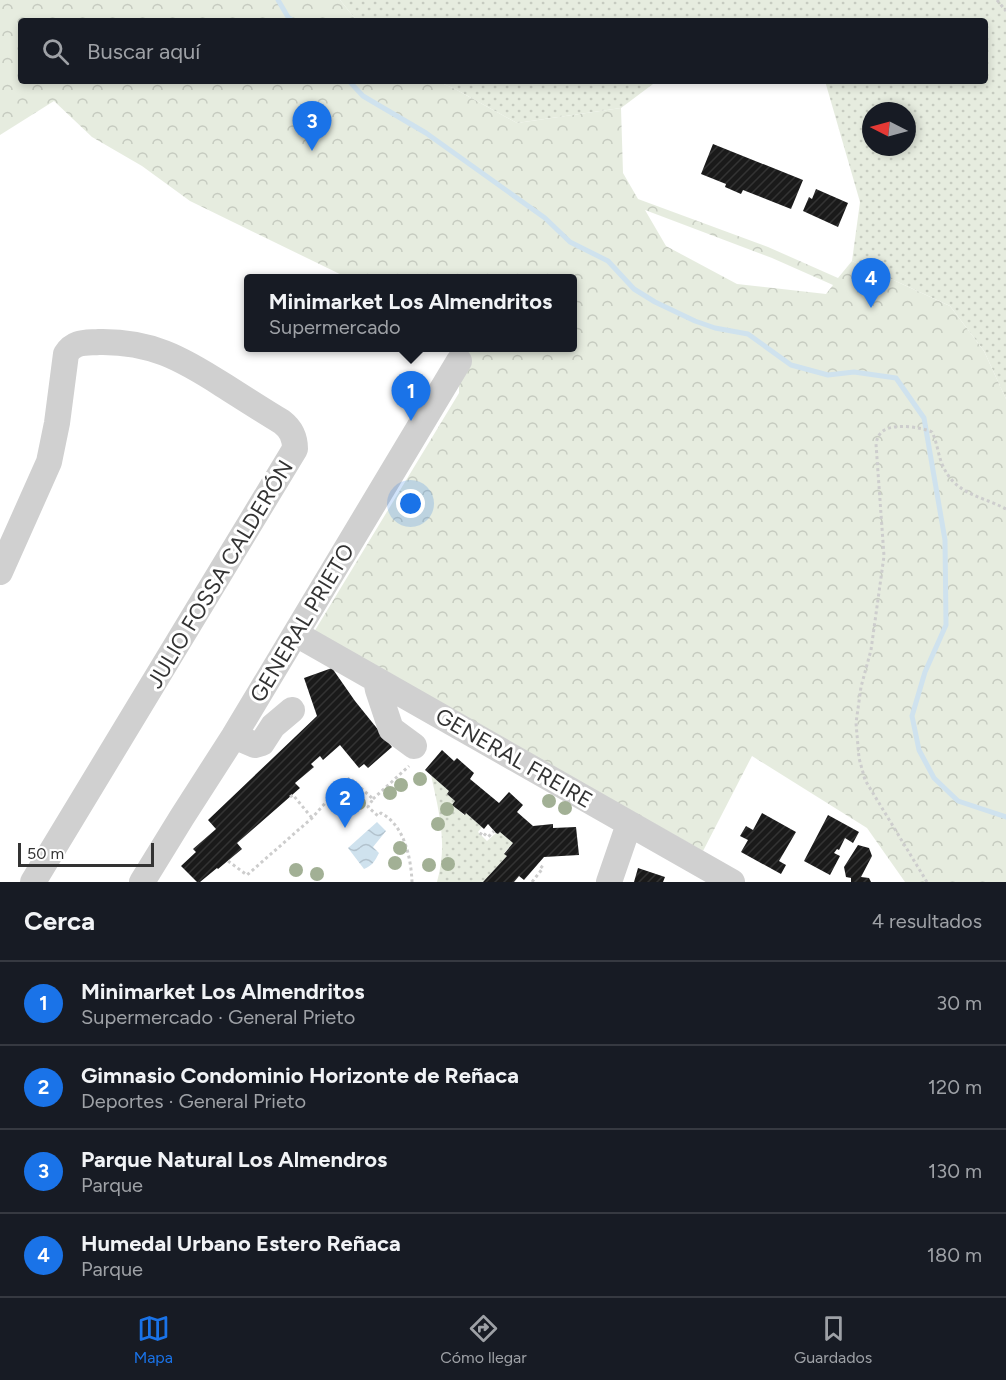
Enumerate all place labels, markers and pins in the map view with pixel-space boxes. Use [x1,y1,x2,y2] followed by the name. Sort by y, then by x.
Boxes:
[292,102,332,151] pin: 3
[852,258,890,308] pin: 4
[392,372,430,421] pin: 1
[326,778,364,828] pin: 2

